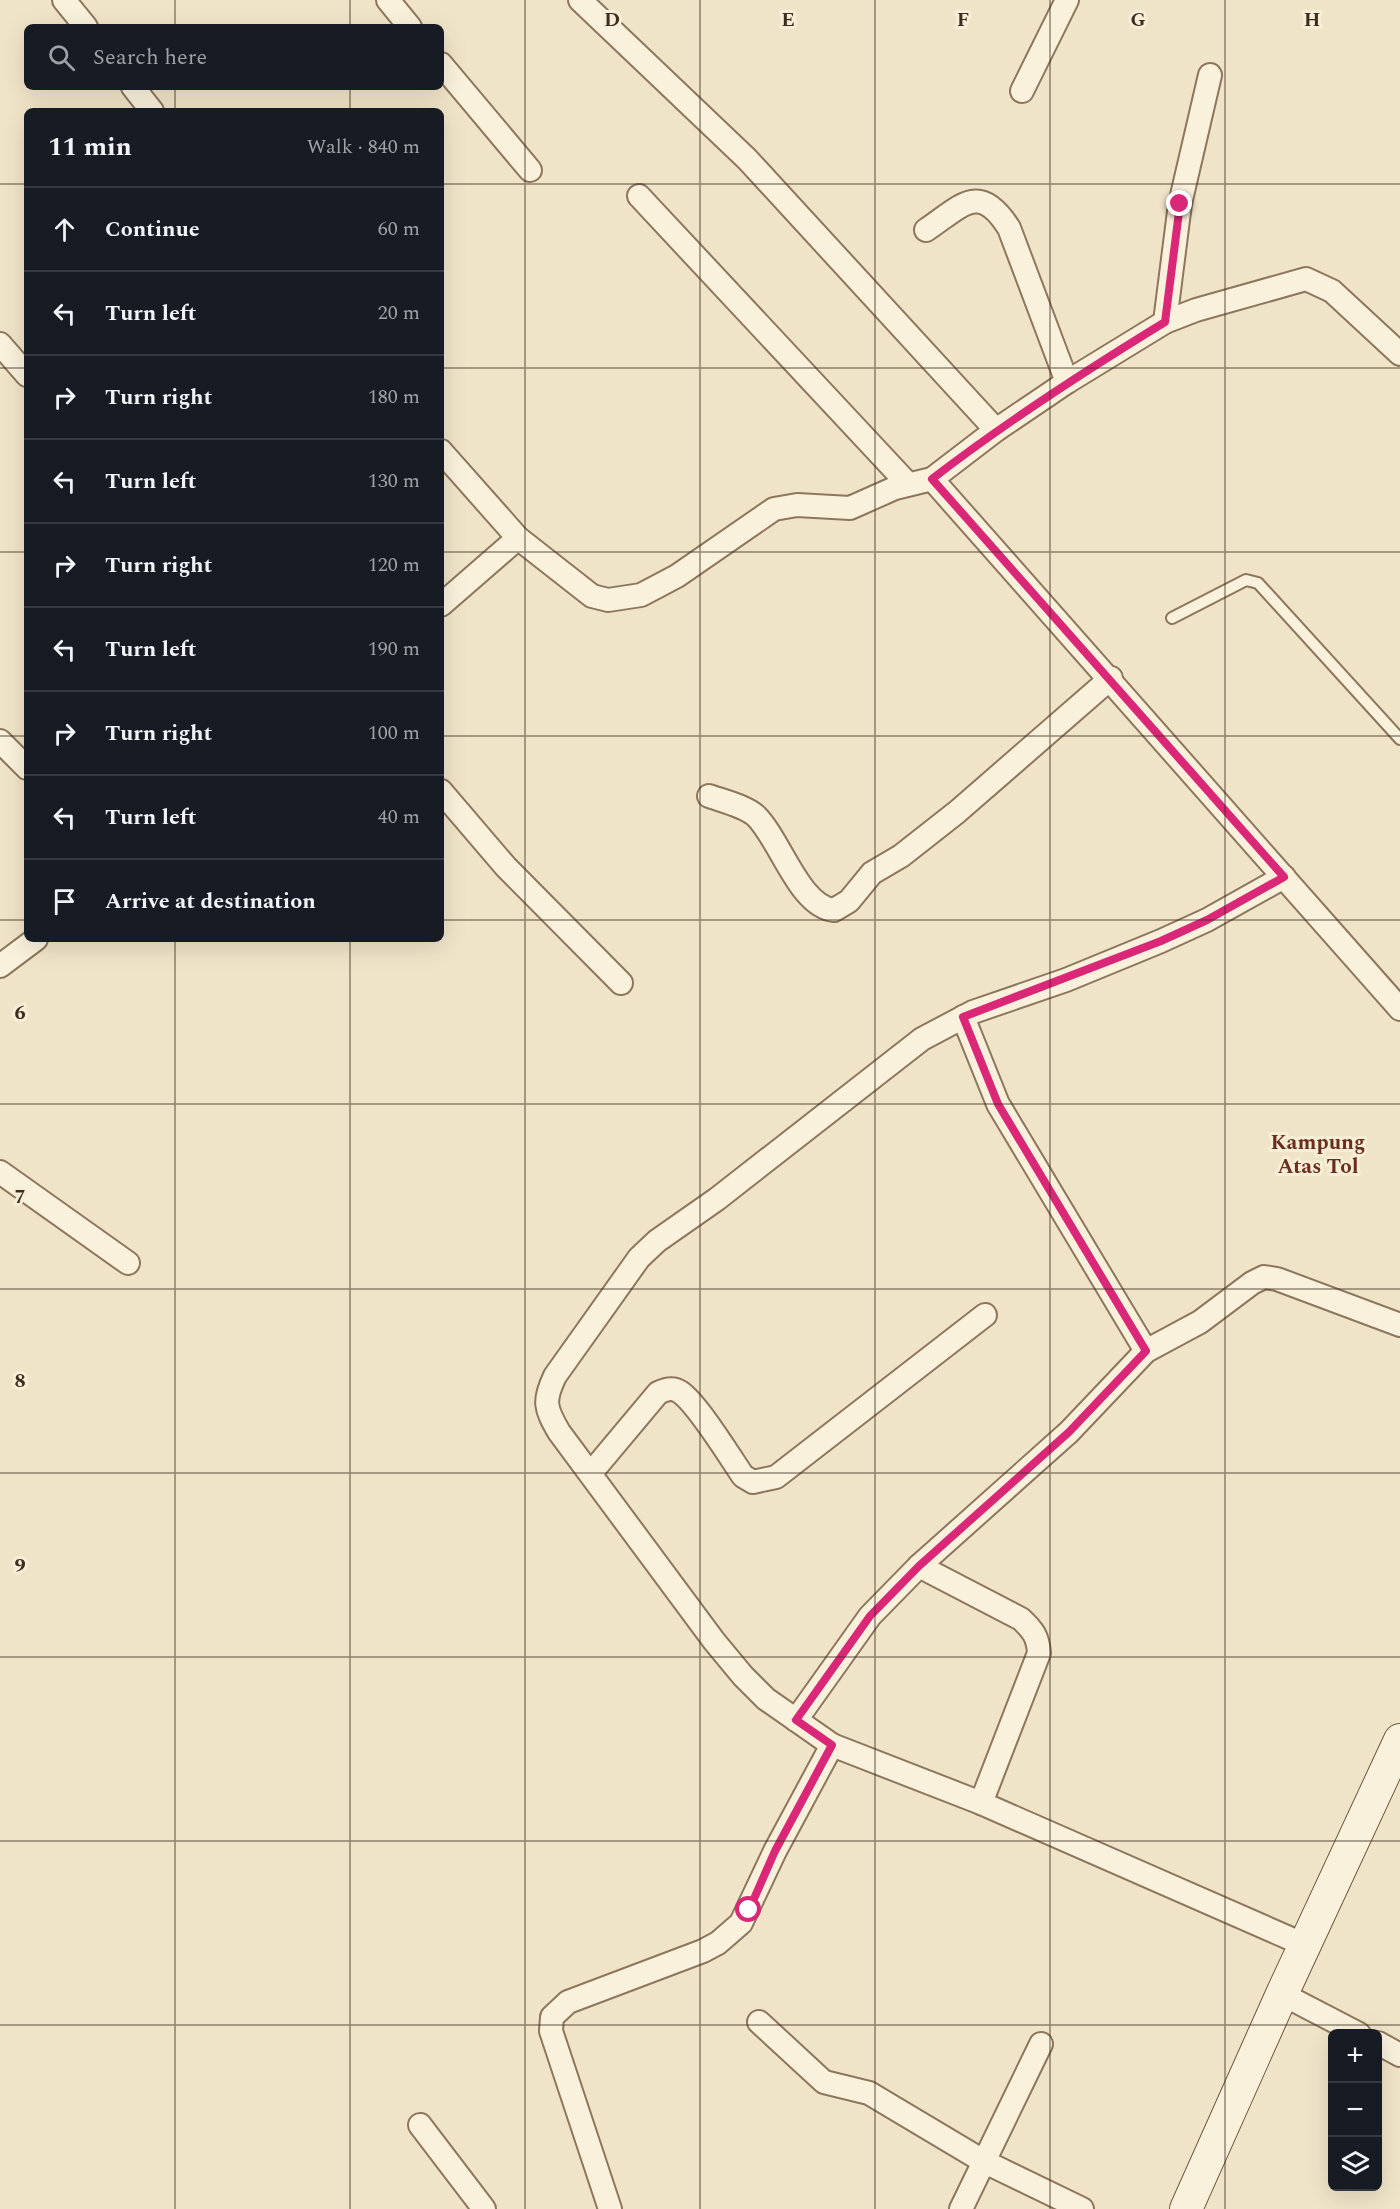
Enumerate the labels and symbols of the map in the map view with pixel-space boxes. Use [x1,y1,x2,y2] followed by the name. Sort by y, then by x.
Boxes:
[604,5,620,35] text: D
[781,5,795,35] text: E
[957,5,969,35] text: F
[1130,5,1146,35] text: G
[1304,5,1320,35] text: H
[1166,190,1192,216] route end
[14,998,26,1028] text: 6
[1271,1127,1365,1183] district label: Kampung Atas Tol
[14,1182,26,1212] text: 7
[14,1366,26,1396] text: 8
[14,1551,26,1581] text: 9
[735,1896,761,1922] route start

